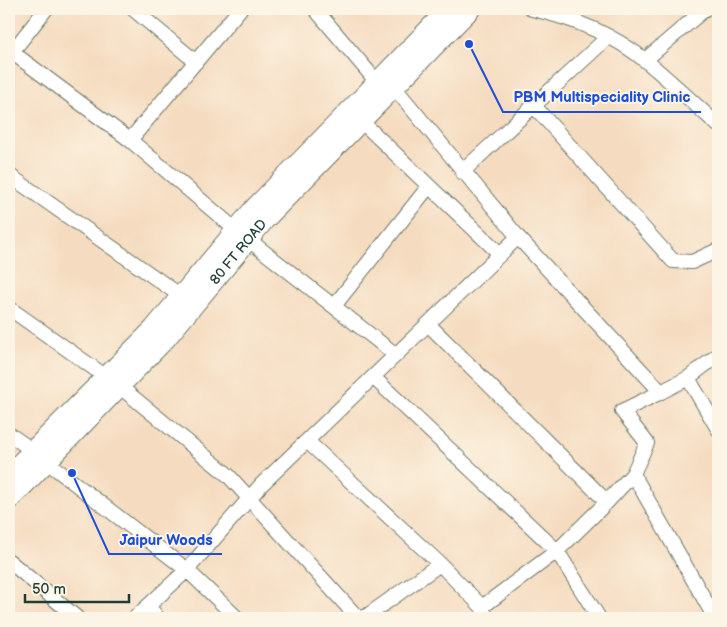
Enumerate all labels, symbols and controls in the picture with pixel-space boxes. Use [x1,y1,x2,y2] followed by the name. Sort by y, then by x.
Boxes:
[503,82,701,112] callout: PBM Multispeciality Clinic
[513,88,691,107] text: PBM Multispeciality Clinic
[206,216,270,288] street label: 80 FT ROAD
[109,524,222,554] callout: Jaipur Woods
[119,531,213,550] text: Jaipur Woods
[25,572,129,604] scale bar
[32,580,66,599] text: 50 m

